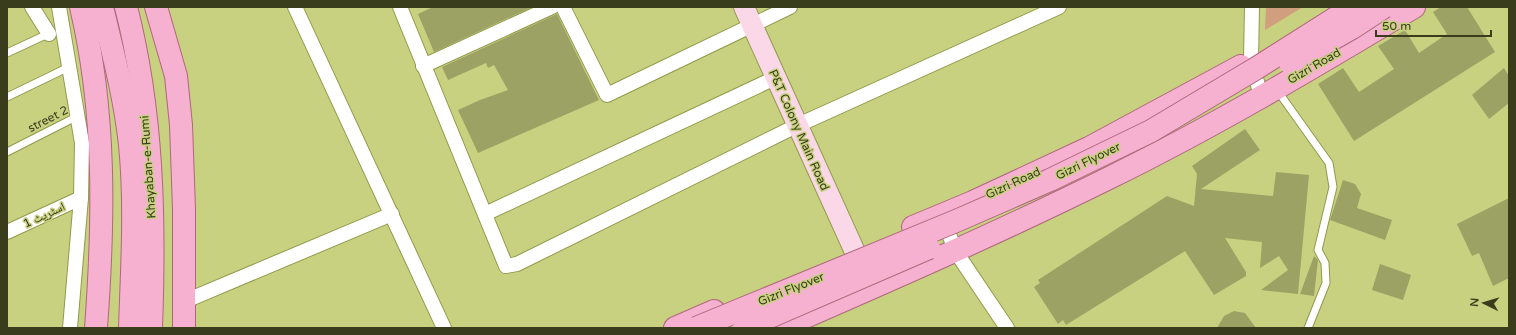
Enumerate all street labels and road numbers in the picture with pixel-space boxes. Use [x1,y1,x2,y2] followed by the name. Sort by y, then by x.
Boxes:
[1285,45,1343,87] street label: Gizri Road
[766,67,832,193] street label: P&T Colony Main Road
[25,103,71,135] street label: street 2
[137,115,159,219] street label: Khayaban-e-Rumi
[1053,139,1123,183] street label: Gizri Flyover
[983,164,1043,202] street label: Gizri Road
[21,199,67,231] street label: اسٹریٹ 1
[756,269,827,309] street label: Gizri Flyover

